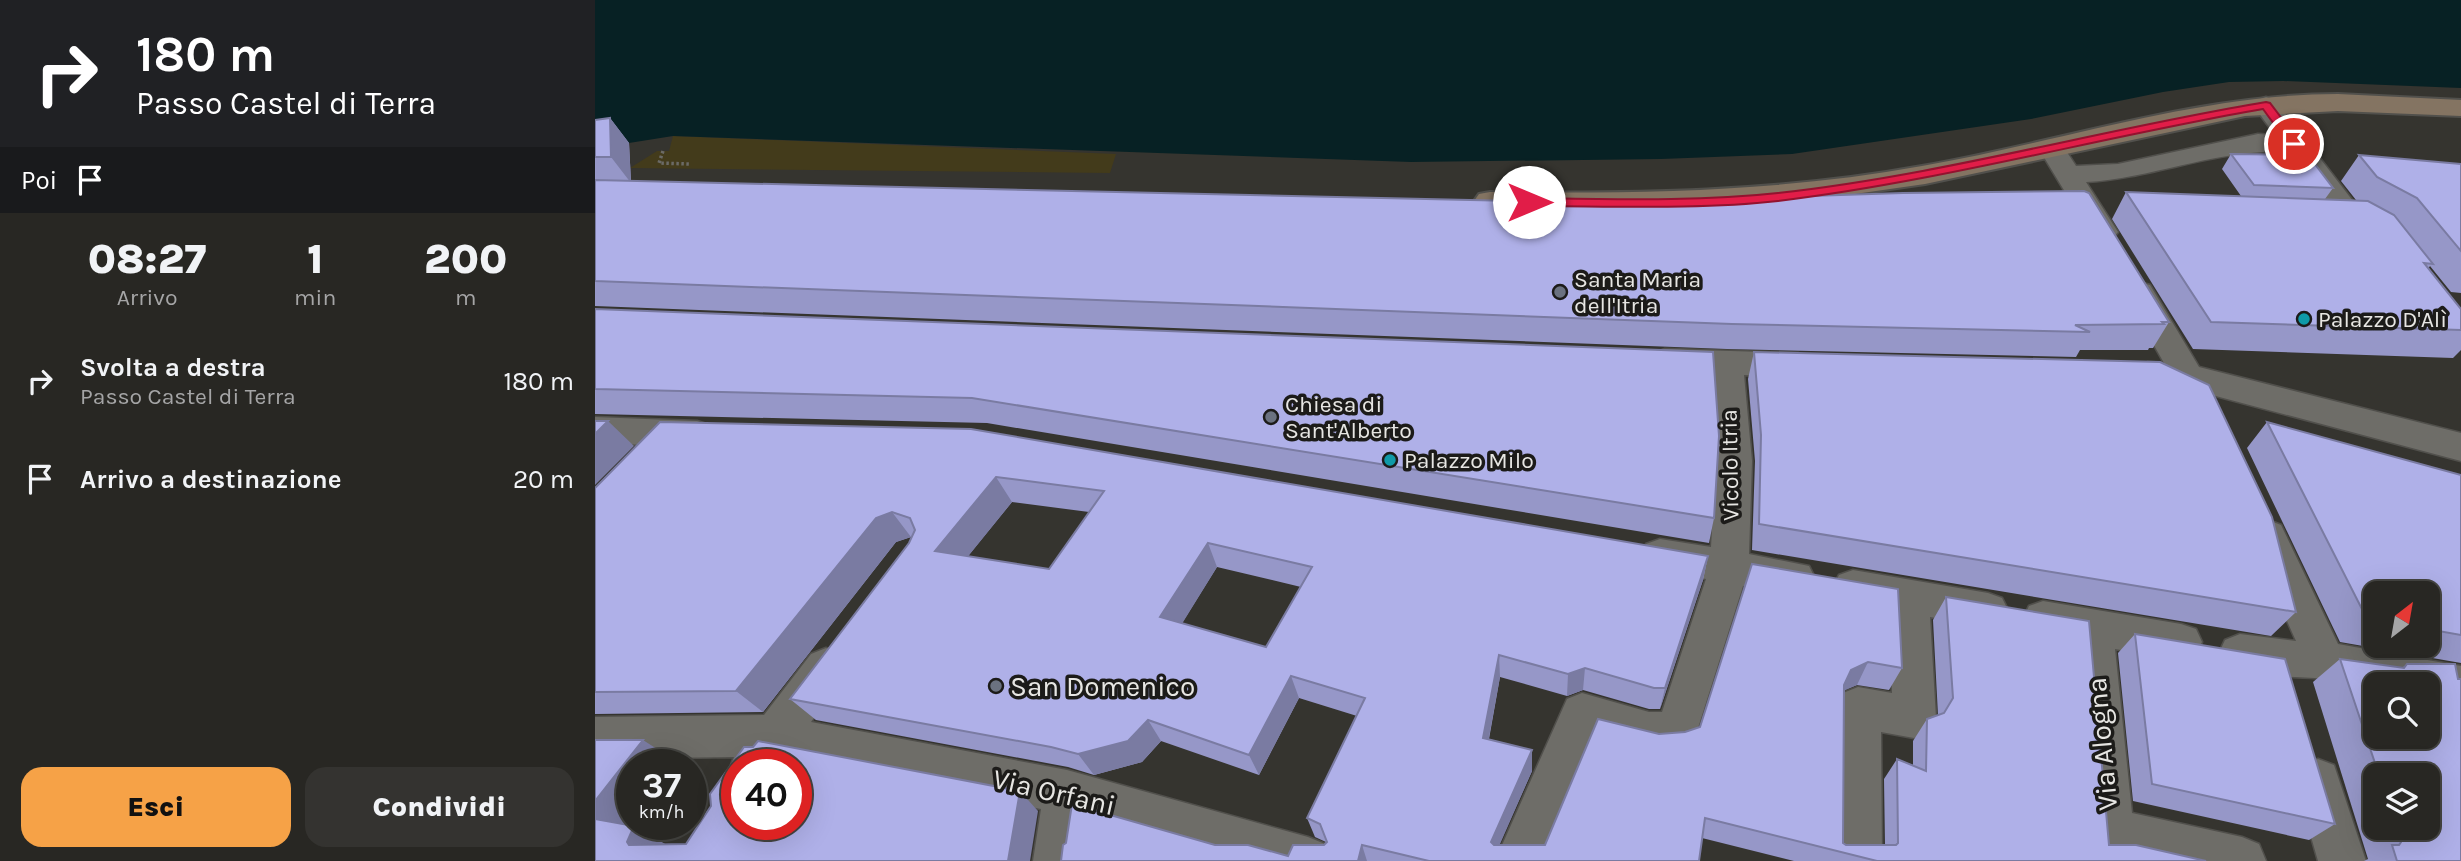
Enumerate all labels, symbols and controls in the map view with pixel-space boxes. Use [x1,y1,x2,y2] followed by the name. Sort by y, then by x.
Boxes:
[136,26,275,83] text: 180 m
[21,28,112,119] icon: right
[136,85,436,122] text: Passo Castel di Terra
[2264,114,2324,174] pin
[2275,125,2313,163] icon: arrive
[71,161,109,199] icon: arrive
[21,165,57,196] text: Poi
[1492,165,1566,239] position arrow
[88,234,206,284] text: 08:27
[307,234,323,284] text: 1
[424,234,507,284] text: 200
[1574,266,1701,319] place label: Santa Maria dell'Itria
[117,284,177,311] text: Arrivo
[294,284,336,311] text: min
[455,284,476,311] text: m
[1552,284,1568,300] marker: Santa Maria dell'Itria
[2318,306,2447,333] place label: Palazzo D'Alì
[2296,311,2312,327] marker: Palazzo D'Alì
[80,352,266,383] text: Svolta a destra
[21,362,59,400] icon: right
[504,366,574,397] text: 180 m
[80,383,296,410] text: Passo Castel di Terra
[1285,391,1412,444] place label: Chiesa di Sant'Alberto
[1263,409,1279,425] marker: Chiesa di Sant'Alberto
[1716,409,1744,521] street label: Vicolo Itria
[1404,447,1534,474] place label: Palazzo Milo
[1382,452,1398,468] marker: Palazzo Milo
[21,460,59,498] icon: arrive
[80,464,342,495] text: Arrivo a destinazione
[513,464,574,495] text: 20 m
[2363,581,2439,658] north arrow
[2363,581,2440,840] map controls
[1010,670,1195,703] place label: San Domenico
[2363,672,2440,749] button: search
[2080,676,2124,812] street label: Via Alogna
[988,678,1004,694] marker: San Domenico
[721,749,812,840] speed limit sign: 40
[990,762,1118,822] street label: Via Orfani
[2363,763,2440,840] button: layers
[642,765,681,806] text: 37
[21,767,291,847] button: Esci
[305,767,574,847] button: Condividi
[639,801,684,823] text: km/h

